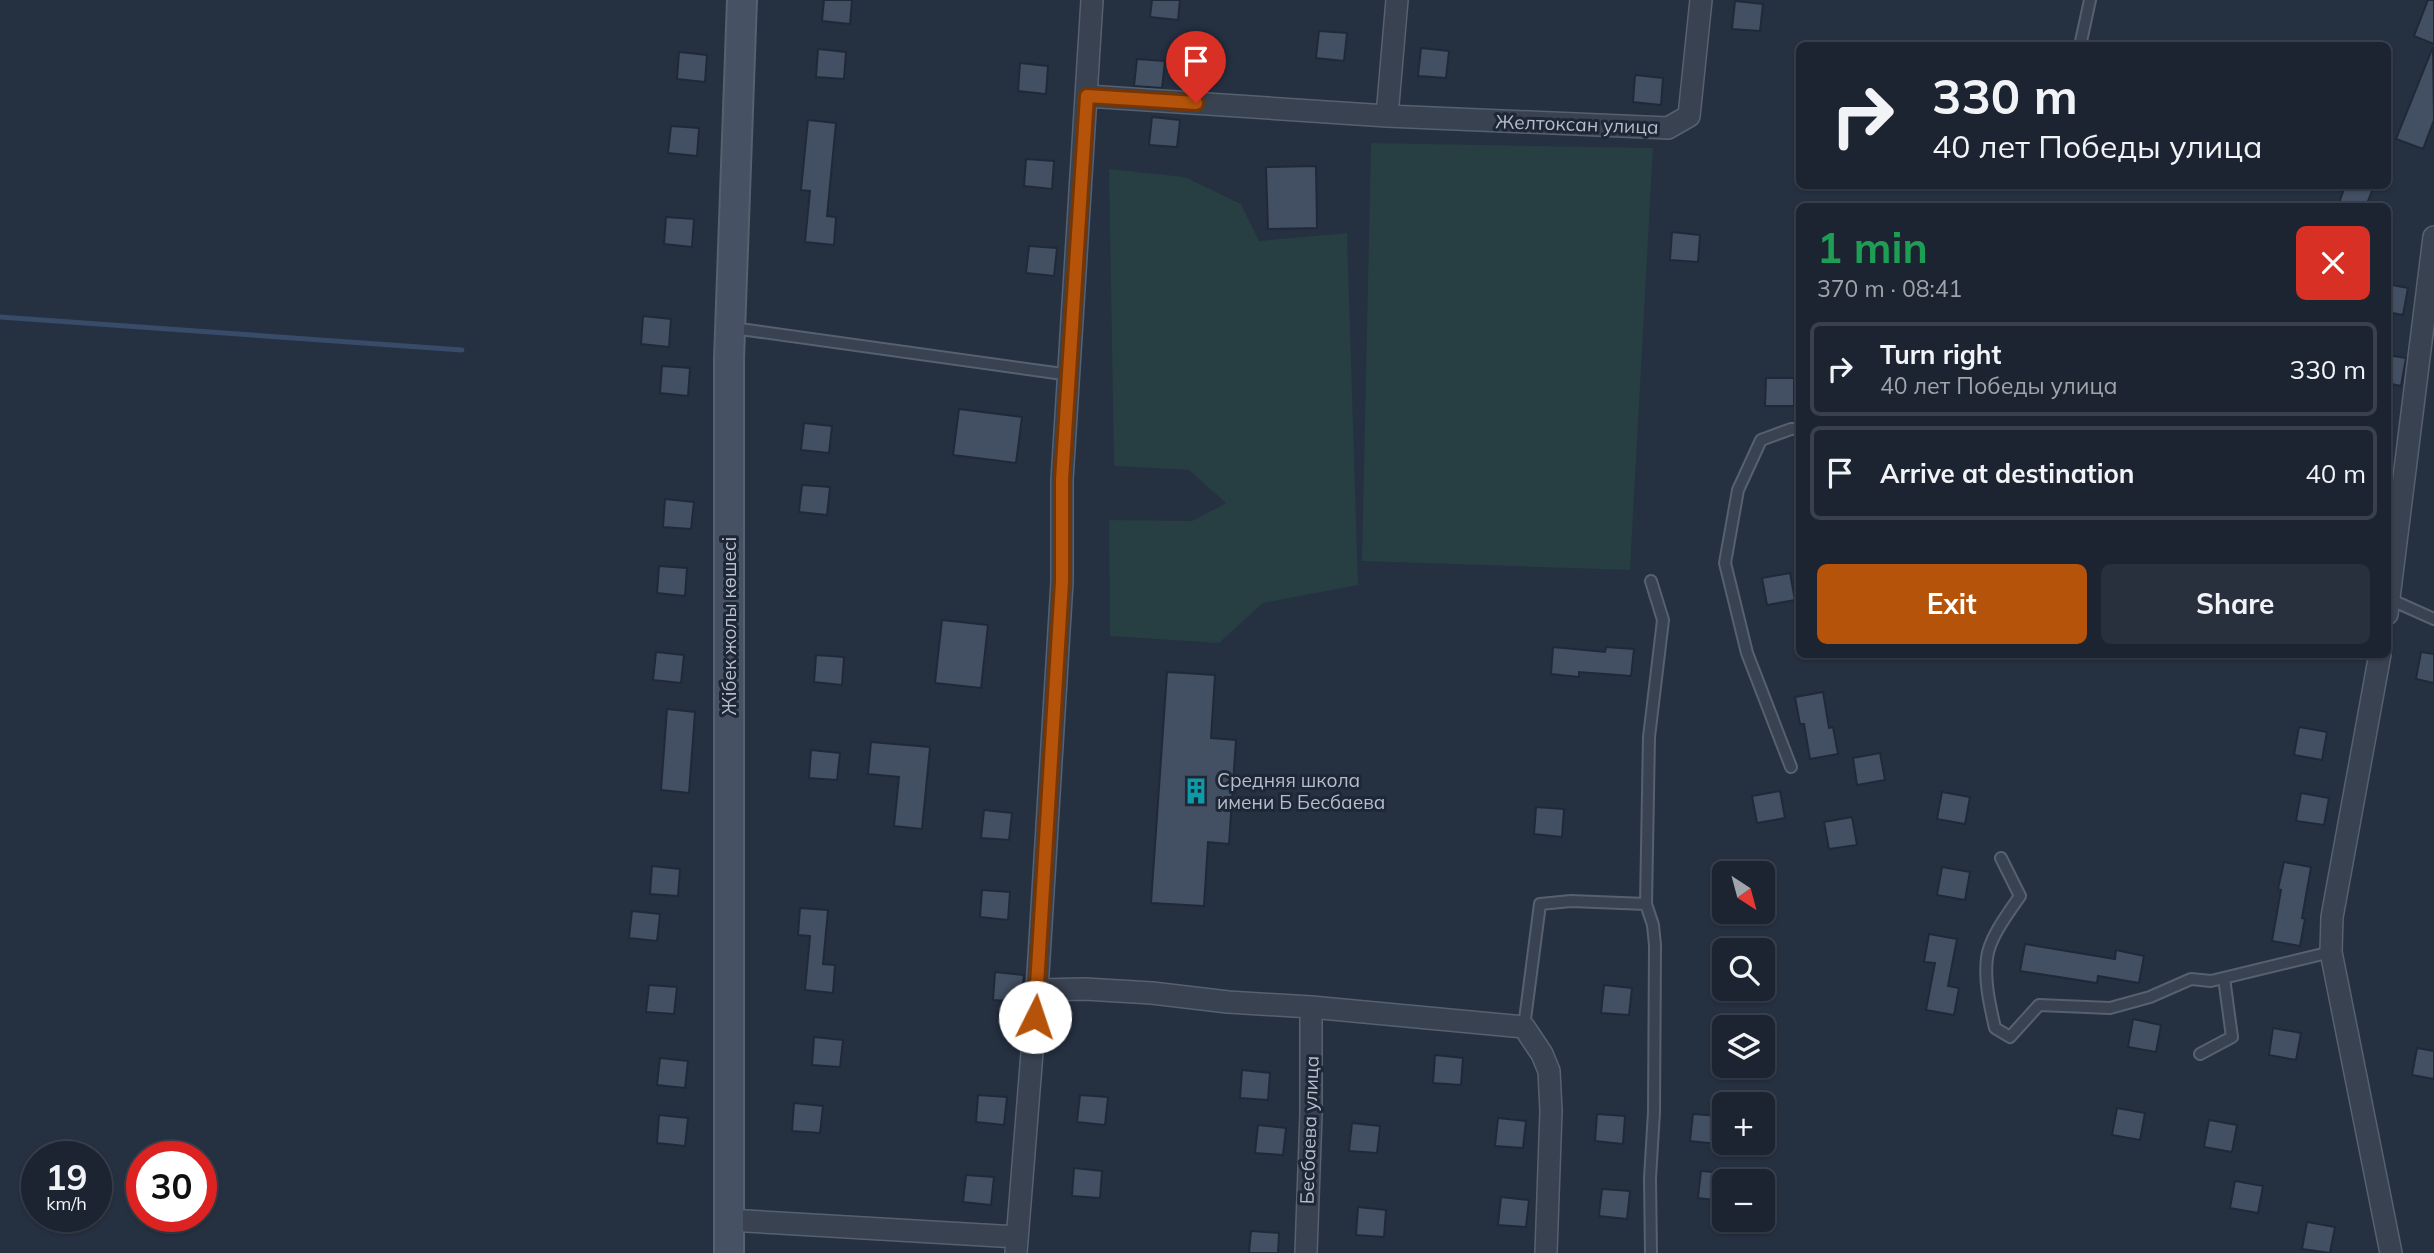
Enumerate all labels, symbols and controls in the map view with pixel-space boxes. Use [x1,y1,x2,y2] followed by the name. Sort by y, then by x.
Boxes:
[1166,31,1226,103] pin
[1177,42,1215,80] icon: arrive
[1932,65,2078,126] text: 330 m
[1817,70,1908,161] icon: right
[1495,109,1659,139] street label: Желтоксан улица
[1932,126,2262,166] text: 40 лет Победы улица
[1817,221,1928,274] text: 1 min
[2296,226,2370,300] button: close
[1817,274,1962,303] text: 370 m · 08:41
[1880,338,2001,371] text: Turn right
[1821,350,1859,388] icon: right
[2290,353,2366,386] text: 330 m
[1880,371,2118,400] text: 40 лет Победы улица
[1821,454,1859,492] icon: arrive
[1880,457,2135,490] text: Arrive at destination
[2305,457,2366,490] text: 40 m
[717,537,741,715] street label: Жібек жолы көшесі
[1817,564,2087,644] button: Exit
[2101,564,2370,644] button: Share
[1217,768,1385,814] place label: Средняя школа имени Б Бесбаева
[1181,776,1211,806] building icon: Средняя школа имени Б Бесбаева
[1712,861,1774,924] north arrow
[1712,861,1775,1232] map controls
[1712,938,1775,1001] button: search
[998,980,1072,1054] position arrow
[1712,1015,1775,1078] button: layers
[1294,1055,1324,1205] street label: Бесбаева улица
[1712,1092,1775,1155] button: +
[126,1141,217,1232] speed limit sign: 30
[45,1155,88,1199] text: 19
[1712,1169,1775,1232] button: −
[46,1192,87,1215] text: km/h

